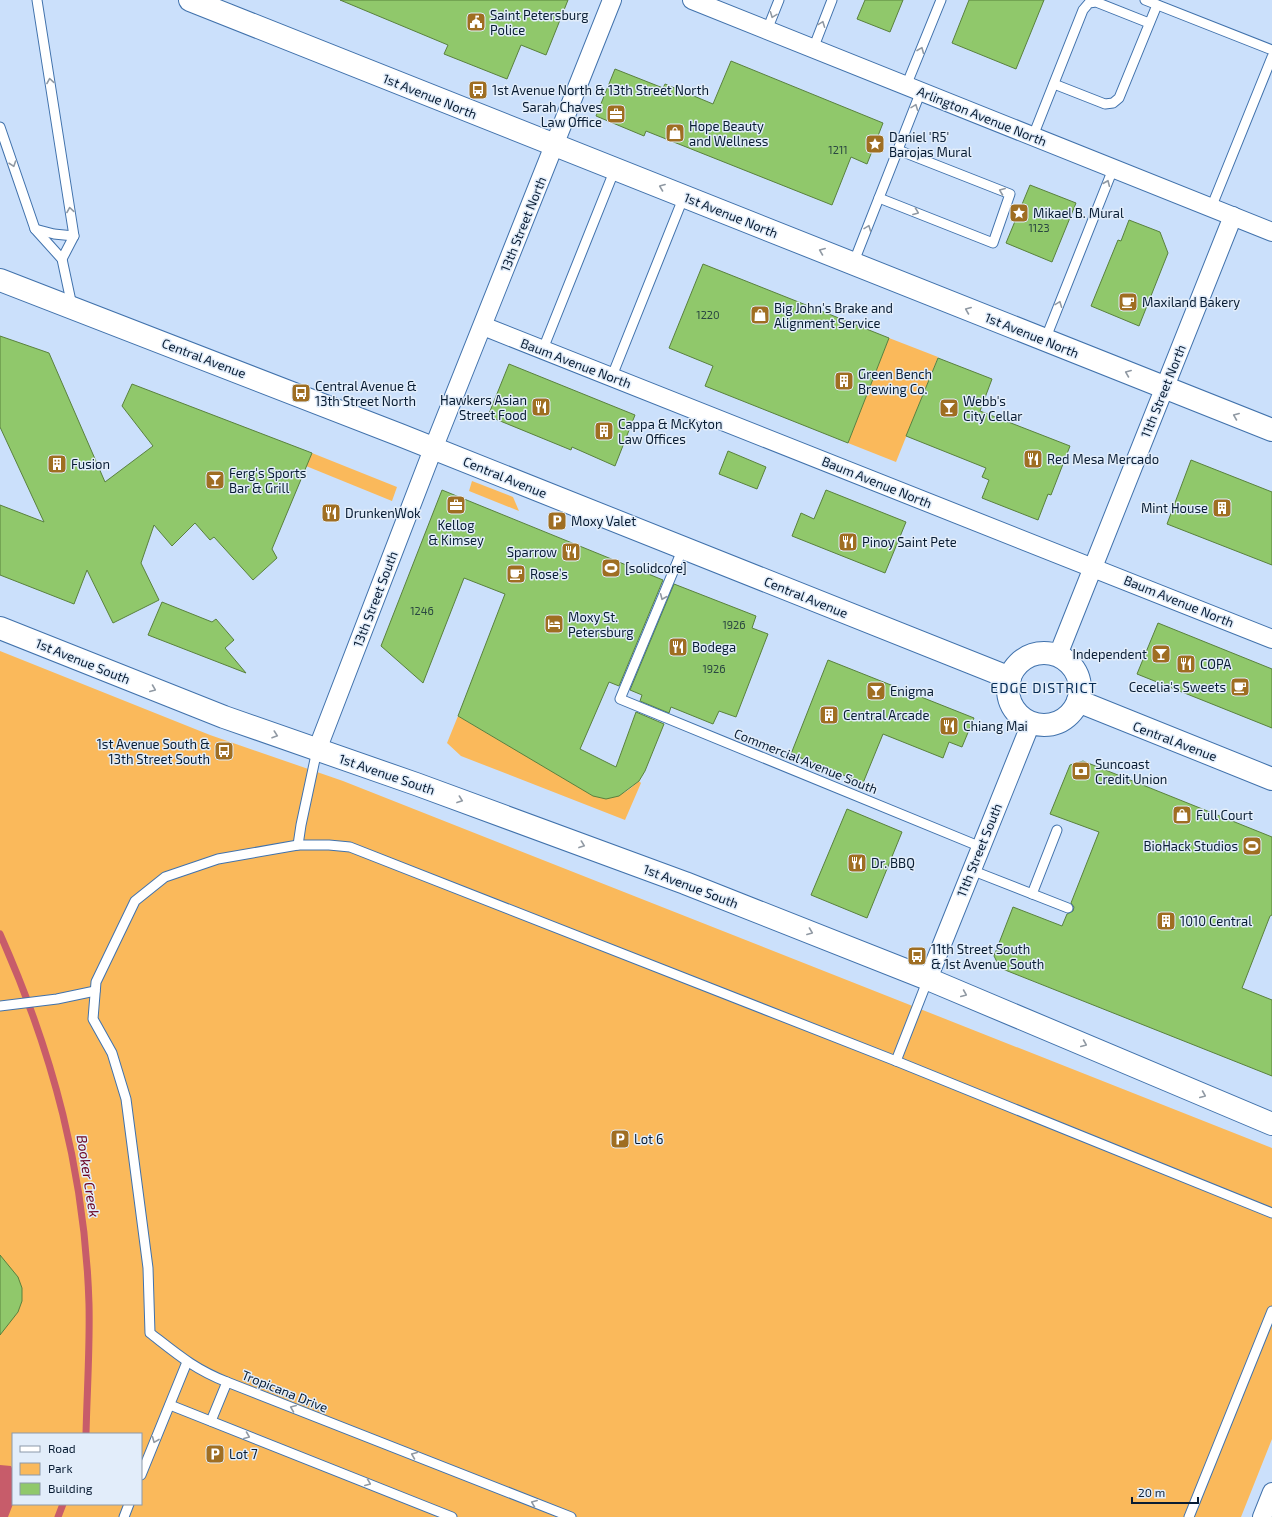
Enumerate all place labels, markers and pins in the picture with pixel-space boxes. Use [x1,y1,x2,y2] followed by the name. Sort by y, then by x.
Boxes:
[490,7,589,38] place label: Saint Petersburg Police
[465,11,487,33] public building icon: Saint Petersburg Police
[467,79,489,101] bus stop icon: 1st Avenue North & 13th Street North
[492,82,709,98] place label: 1st Avenue North & 13th Street North
[522,99,602,130] place label: Sarah Chaves Law Office
[605,103,627,125] office icon: Sarah Chaves Law Office
[689,118,768,149] place label: Hope Beauty and Wellness
[664,122,686,144] shop icon: Hope Beauty and Wellness
[889,129,972,160] place label: Daniel 'R5' Barojas Mural
[864,133,886,155] place icon: Daniel 'R5' Barojas Mural
[1008,202,1030,224] place icon: Mikael B. Mural
[1033,205,1124,221] place label: Mikael B. Mural
[1117,291,1139,313] cafe icon: Maxiland Bakery
[1142,294,1240,310] place label: Maxiland Bakery
[774,300,893,331] place label: Big John's Brake and Alignment Service
[749,304,771,326] shop icon: Big John's Brake and Alignment Service
[858,366,932,397] place label: Green Bench Brewing Co.
[833,370,855,392] building icon: Green Bench Brewing Co.
[315,378,417,409] place label: Central Avenue & 13th Street North
[290,382,312,404] bus stop icon: Central Avenue & 13th Street North
[440,392,527,423] place label: Hawkers Asian Street Food
[963,393,1023,424] place label: Webb's City Cellar
[530,396,552,418] restaurant icon: Hawkers Asian Street Food
[938,397,960,419] bar icon: Webb's City Cellar
[618,416,722,447] place label: Cappa & McKyton Law Offices
[593,420,615,442] building icon: Cappa & McKyton Law Offices
[1022,448,1044,470] restaurant icon: Red Mesa Mercado
[1047,451,1159,467] place label: Red Mesa Mercado
[46,453,68,475] building icon: Fusion
[71,456,110,472] place label: Fusion
[229,465,306,496] place label: Ferg's Sports Bar & Grill
[204,469,226,491] bar icon: Ferg's Sports Bar & Grill
[445,494,467,516] office icon: Kellog & Kimsey
[1211,497,1233,519] building icon: Mint House
[1141,500,1208,516] place label: Mint House
[320,502,342,524] restaurant icon: DrunkenWok
[345,505,421,521] place label: DrunkenWok
[546,510,568,532] parking icon: Moxy Valet
[571,513,636,529] place label: Moxy Valet
[428,517,484,548] place label: Kellog & Kimsey
[837,531,859,553] restaurant icon: Pinoy Saint Pete
[862,534,957,550] place label: Pinoy Saint Pete
[560,541,582,563] restaurant icon: Sparrow
[507,544,557,560] place label: Sparrow
[600,557,622,579] sports icon: [solidcore]
[625,560,687,576] place label: [solidcore]
[505,563,527,585] cafe icon: Rose’s
[530,566,568,582] place label: Rose’s
[568,609,634,640] place label: Moxy St. Petersburg
[543,613,565,635] hotel icon: Moxy St. Petersburg
[667,636,689,658] restaurant icon: Bodega
[692,639,736,655] place label: Bodega
[1150,643,1172,665] bar icon: Independent
[1073,646,1147,662] place label: Independent
[1175,653,1197,675] restaurant icon: COPA
[1200,656,1231,672] place label: COPA
[1229,676,1251,698] cafe icon: Cecelia's Sweets
[1129,679,1226,695] place label: Cecelia's Sweets
[865,680,887,702] bar icon: Enigma
[890,683,934,699] place label: Enigma
[818,704,840,726] building icon: Central Arcade
[843,707,929,723] place label: Central Arcade
[938,715,960,737] restaurant icon: Chiang Mai
[963,718,1028,734] place label: Chiang Mai
[97,736,210,767] place label: 1st Avenue South & 13th Street South
[213,740,235,762] bus stop icon: 1st Avenue South & 13th Street South
[1095,756,1167,787] place label: Suncoast Credit Union
[1070,760,1092,782] bank icon: Suncoast Credit Union
[1171,804,1193,826] shop icon: Full Court
[1196,807,1253,823] place label: Full Court
[1241,835,1263,857] sports icon: BioHack Studios
[1144,838,1238,854] place label: BioHack Studios
[846,852,868,874] restaurant icon: Dr. BBQ
[871,855,915,871] place label: Dr. BBQ
[1155,910,1177,932] building icon: 1010 Central
[1180,913,1252,929] place label: 1010 Central
[931,941,1044,972] place label: 11th Street South & 1st Avenue South
[906,945,928,967] bus stop icon: 11th Street South & 1st Avenue South
[609,1128,631,1150] parking icon: Lot 6
[634,1131,663,1147] place label: Lot 6
[204,1443,226,1465] parking icon: Lot 7
[229,1446,258,1462] place label: Lot 7

